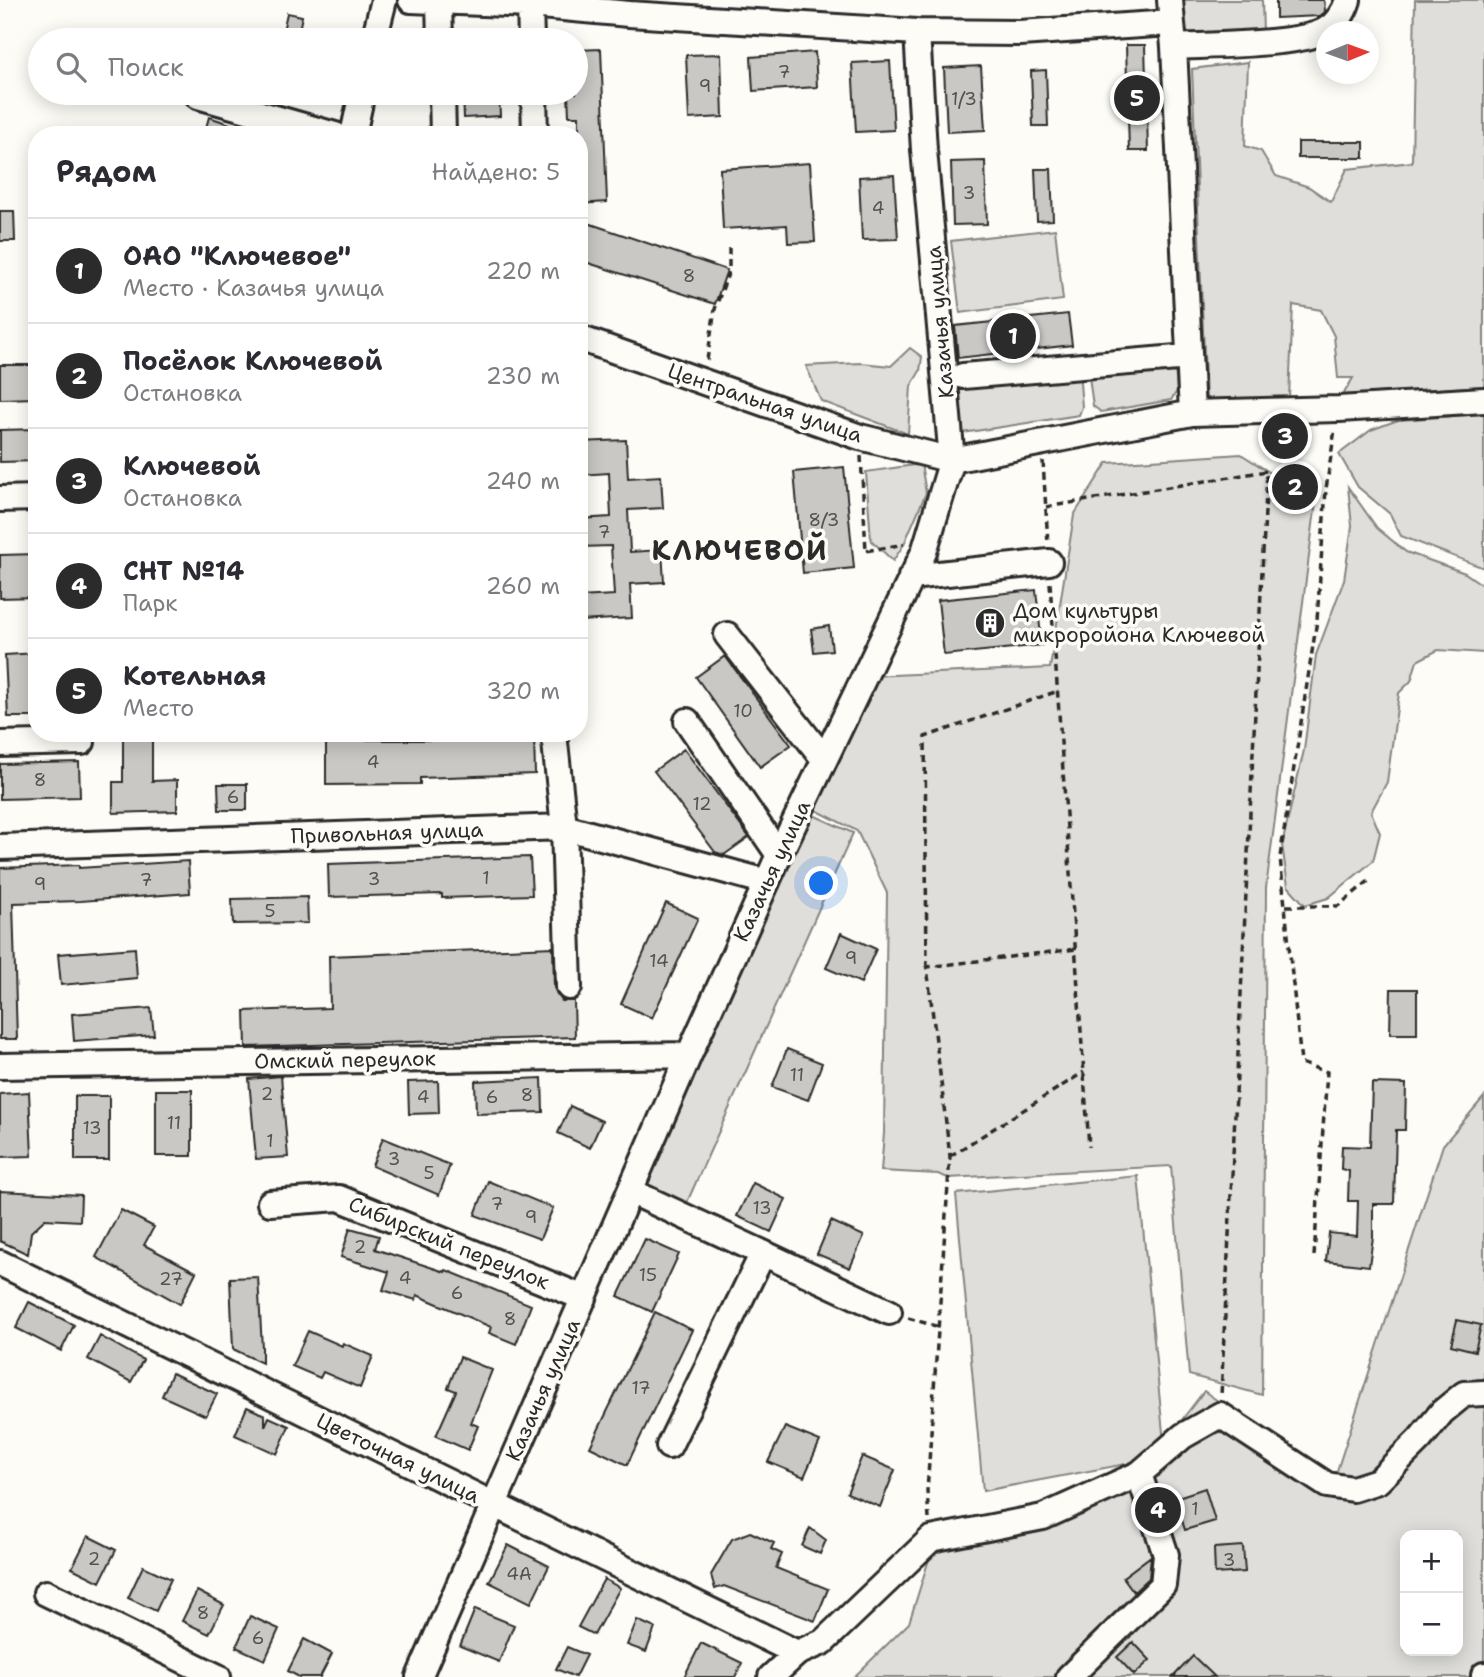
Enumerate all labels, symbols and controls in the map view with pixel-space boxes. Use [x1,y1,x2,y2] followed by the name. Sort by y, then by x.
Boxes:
[1316,21,1379,84] north arrow
[28,28,588,105] search box
[52,48,90,86] icon: search
[108,49,184,84] text: Поиск
[778,60,790,84] house number: 7
[1114,72,1160,124] pin: 5
[699,74,711,98] house number: 9
[951,87,977,111] house number: 1/3
[56,151,156,192] text: Рядом
[432,157,560,187] text: Найдено: 5
[963,181,975,205] house number: 3
[872,196,884,220] house number: 4
[123,238,351,273] text: ОАО "Ключевое"
[919,245,961,399] street label: Казачья улица
[74,256,84,286] text: 1
[486,256,560,286] text: 220 m
[683,264,695,288] house number: 8
[123,273,384,303] text: Место · Казачья улица
[990,310,1036,362] pin: 1
[123,343,382,378] text: Посёлок Ключевой
[664,357,866,449] street label: Центральная улица
[71,361,87,391] text: 2
[486,361,560,391] text: 230 m
[123,378,242,408] text: Остановка
[1262,410,1308,462] pin: 3
[123,448,261,483] text: Ключевой
[1272,461,1318,513] pin: 2
[71,466,87,496] text: 3
[486,466,560,496] text: 240 m
[123,483,242,513] text: Остановка
[809,508,839,532] house number: 8/3
[598,520,610,544] house number: 7
[651,531,829,569] district label: КЛЮЧЕВОЙ
[123,553,244,588] text: СНТ №14
[71,571,87,601] text: 4
[486,571,560,601] text: 260 m
[123,588,178,618] text: Парк
[1013,597,1265,649] place label: Дом культуры микроройона Ключевой
[973,606,1007,640] building icon: Дом культуры микроройона Ключевой
[123,658,266,693] text: Котельная
[72,676,86,706] text: 5
[486,676,560,706] text: 320 m
[123,693,194,723] text: Место
[733,699,753,723] house number: 10
[367,750,379,774] house number: 4
[34,768,46,792] house number: 8
[227,785,239,809] house number: 6
[692,792,712,816] house number: 12
[727,796,817,946] street label: Казачья улица
[290,816,484,850] street label: Привольная улица
[482,866,490,890] house number: 1
[804,866,838,900] your location
[368,867,380,891] house number: 3
[140,868,152,892] house number: 7
[34,872,46,896] house number: 9
[264,899,276,923] house number: 5
[845,946,857,970] house number: 9
[649,949,669,973] house number: 14
[254,1044,436,1076] street label: Омский переулок
[790,1063,804,1087] house number: 11
[261,1082,273,1106] house number: 2
[521,1083,533,1107] house number: 8
[417,1085,429,1109] house number: 4
[486,1085,498,1109] house number: 6
[167,1111,181,1135] house number: 11
[82,1116,102,1140] house number: 13
[266,1129,274,1153] house number: 1
[388,1147,400,1171] house number: 3
[423,1161,435,1185] house number: 5
[344,1190,554,1296] street label: Сибирский переулок
[491,1192,503,1216] house number: 7
[752,1196,772,1220] house number: 13
[525,1205,537,1229] house number: 9
[354,1235,366,1259] house number: 2
[639,1263,657,1287] house number: 15
[399,1266,411,1290] house number: 4
[159,1267,183,1291] house number: 27
[451,1281,463,1305] house number: 6
[504,1307,516,1331] house number: 8
[499,1314,587,1466] street label: Казачья улица
[631,1376,651,1400] house number: 17
[312,1406,484,1510] street label: Цветочная улица
[1135,1484,1181,1536] pin: 4
[1191,1497,1199,1521] house number: 1
[1400,1530,1463,1656] map controls
[1400,1530,1463,1593] button: +
[88,1547,100,1571] house number: 2
[1223,1548,1235,1572] house number: 3
[506,1562,532,1586] house number: 4А
[1400,1593,1463,1656] button: −
[197,1601,209,1625] house number: 8
[252,1626,264,1650] house number: 6

